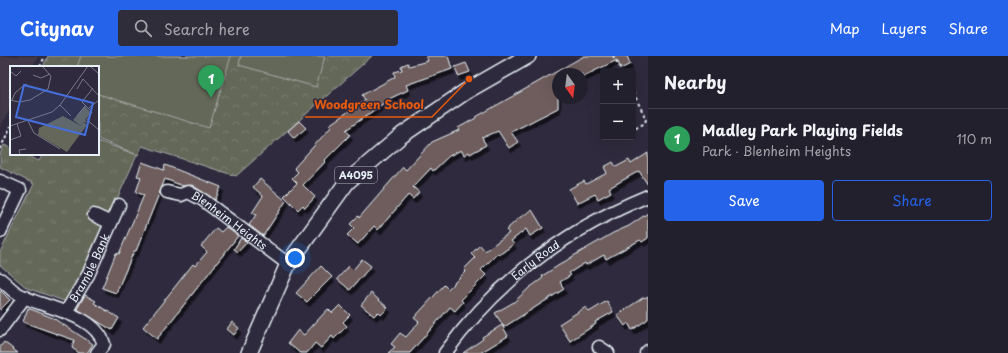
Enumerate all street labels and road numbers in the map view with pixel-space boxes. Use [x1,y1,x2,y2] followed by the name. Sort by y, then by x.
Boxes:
[335,167,377,183] road number: A4095
[188,186,271,254] street label: Blenheim Heights
[64,230,114,306] street label: Bramble Bank
[507,236,563,284] street label: Early Road

